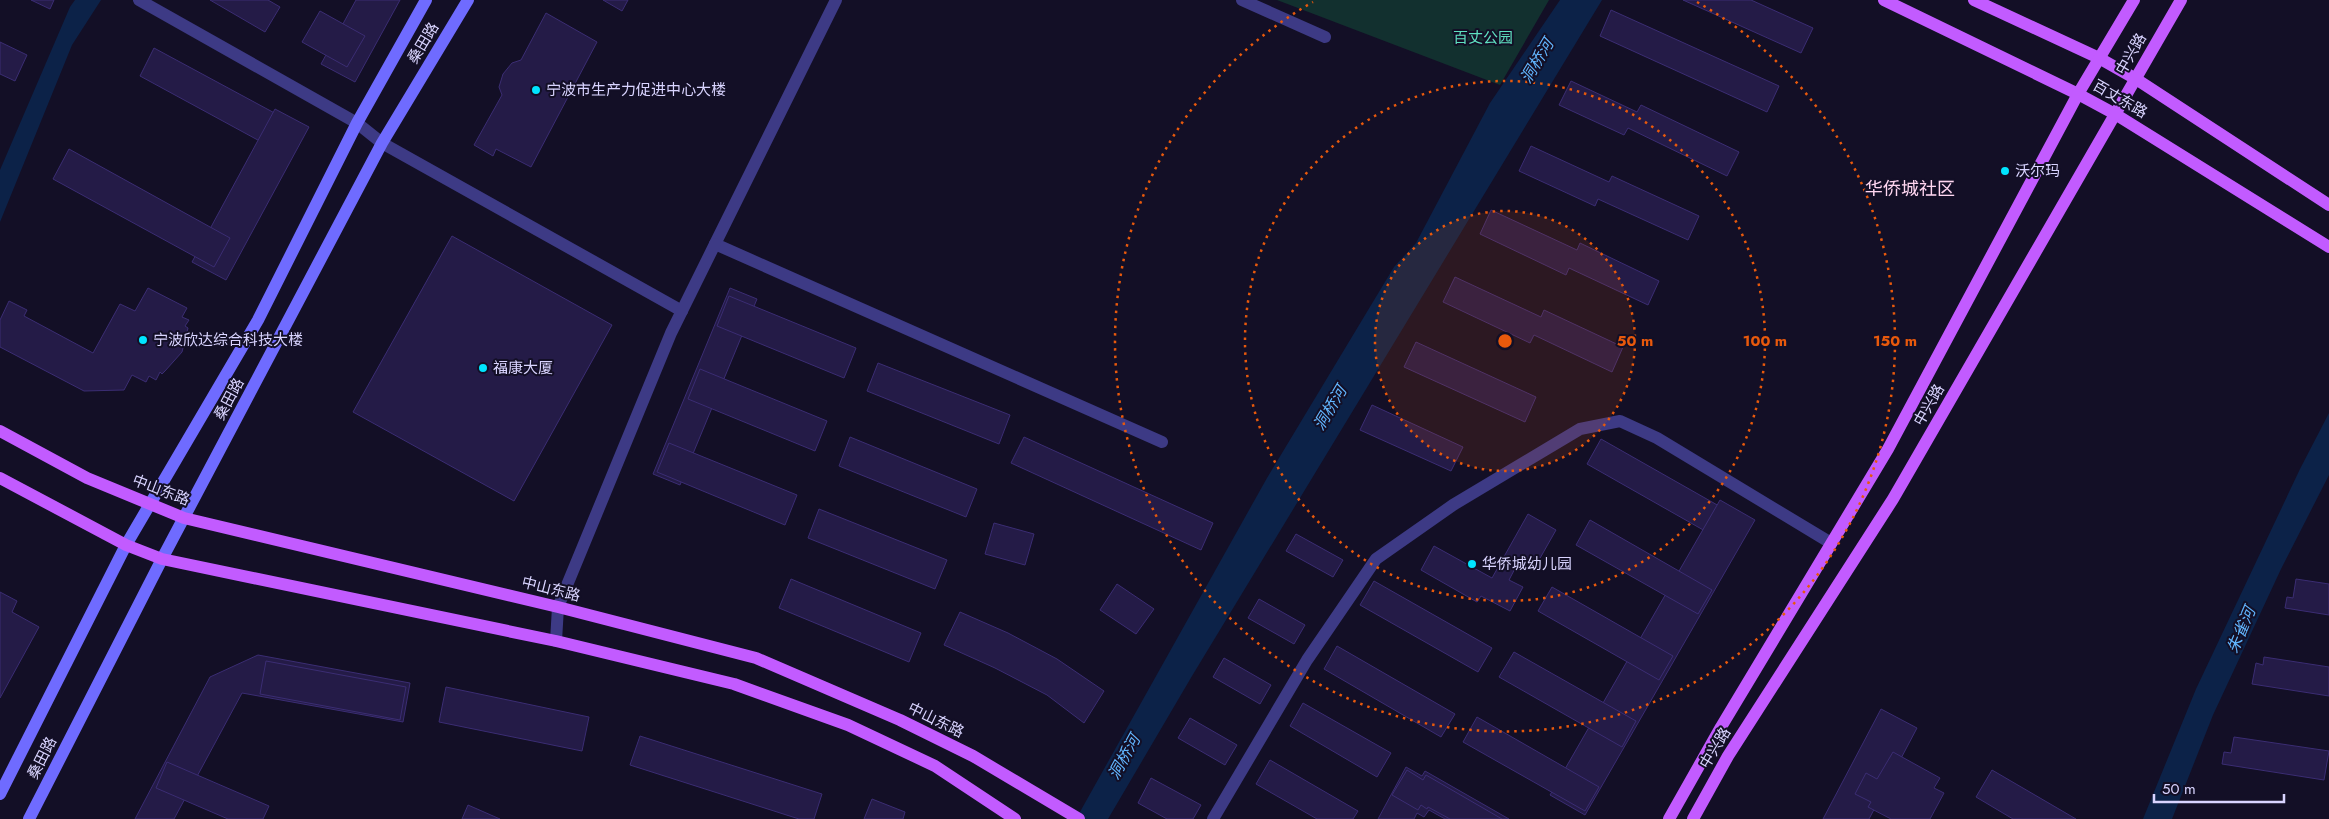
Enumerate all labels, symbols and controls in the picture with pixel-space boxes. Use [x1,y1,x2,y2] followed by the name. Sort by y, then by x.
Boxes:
[402,18,444,68] street label: 桑田路
[1453,27,1513,49] park label: 百丈公园
[2110,29,2152,79] street label: 中兴路
[1515,32,1561,88] water label: 洞桥河
[2089,74,2151,124] street label: 百丈东路
[546,79,726,101] place label: 宁波市生产力促进中心大楼
[530,84,542,96] marker: 宁波市生产力促进中心大楼
[2015,160,2060,182] place label: 沃尔玛
[1999,165,2011,177] marker: 沃尔玛
[1865,176,1955,202] district label: 华侨城社区
[153,329,303,351] place label: 宁波欣达综合科技大楼
[1617,330,1653,352] text: 50 m
[1743,330,1787,352] text: 100 m
[1873,330,1917,352] text: 150 m
[1496,332,1514,350] centre of rings
[137,334,149,346] marker: 宁波欣达综合科技大楼
[493,357,553,379] place label: 福康大厦
[477,362,489,374] marker: 福康大厦
[209,374,249,424] street label: 桑田路
[1308,379,1354,435] water label: 洞桥河
[1908,380,1950,430] street label: 中兴路
[129,469,193,511] street label: 中山东路
[1482,553,1572,575] place label: 华侨城幼儿园
[1466,558,1478,570] marker: 华侨城幼儿园
[519,571,583,607] street label: 中山东路
[2221,601,2262,657] water label: 朱雀河
[904,697,968,743] street label: 中山东路
[1694,723,1736,773] street label: 中兴路
[1102,728,1147,784] water label: 洞桥河
[22,733,62,783] street label: 桑田路
[2154,772,2284,804] scale bar
[2162,778,2196,800] text: 50 m

